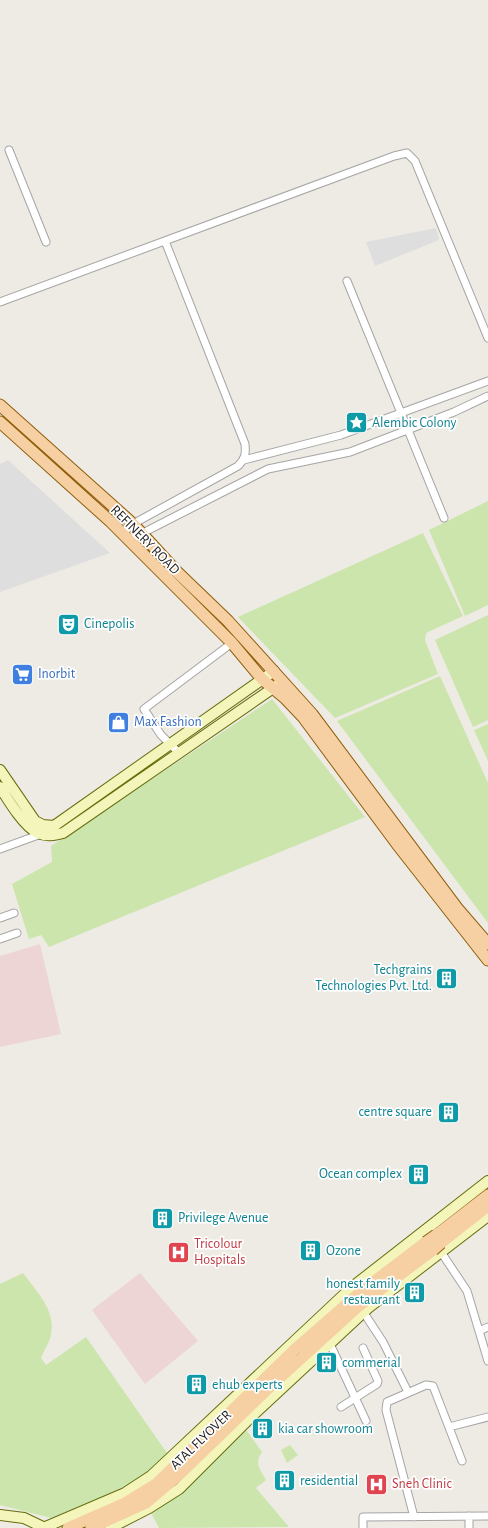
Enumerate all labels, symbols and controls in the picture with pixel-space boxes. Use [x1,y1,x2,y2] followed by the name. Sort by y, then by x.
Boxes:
[344,410,370,436] place icon: Alembic Colony
[372,416,457,430] place label: Alembic Colony
[108,503,182,577] street label: REFINERY ROAD
[56,611,82,637] theatre icon: Cinepolis
[84,617,134,631] place label: Cinepolis
[9,661,35,687] supermarket icon: Inorbit
[38,667,76,681] place label: Inorbit
[105,709,131,735] shop icon: Max Fashion
[134,715,202,729] place label: Max Fashion
[315,963,432,993] place label: Techgrains Technologies Pvt. Ltd.
[434,965,460,991] building icon: Techgrains Technologies Pvt. Ltd.
[435,1099,461,1125] building icon: centre square
[358,1105,432,1119] place label: centre square
[405,1161,431,1187] building icon: Ocean complex
[319,1167,402,1181] place label: Ocean complex
[150,1205,176,1231] building icon: Privilege Avenue
[178,1211,268,1225] place label: Privilege Avenue
[194,1237,245,1267] place label: Tricolour Hospitals
[298,1238,324,1264] building icon: Ozone
[166,1239,192,1265] hospital icon: Tricolour Hospitals
[326,1244,361,1258] place label: Ozone
[326,1277,401,1307] place label: honest family restaurant
[402,1279,428,1305] building icon: honest family restaurant
[313,1350,339,1376] building icon: commerial
[342,1356,401,1370] place label: commerial
[184,1372,210,1398] building icon: ehub experts
[212,1378,283,1392] place label: ehub experts
[168,1407,234,1472] street label: ATAL FLYOVER
[250,1416,276,1442] building icon: kia car showroom
[278,1422,373,1436] place label: kia car showroom
[271,1468,297,1494] building icon: residential
[364,1471,390,1497] hospital icon: Sneh Clinic
[300,1474,358,1488] place label: residential
[392,1477,452,1491] place label: Sneh Clinic

